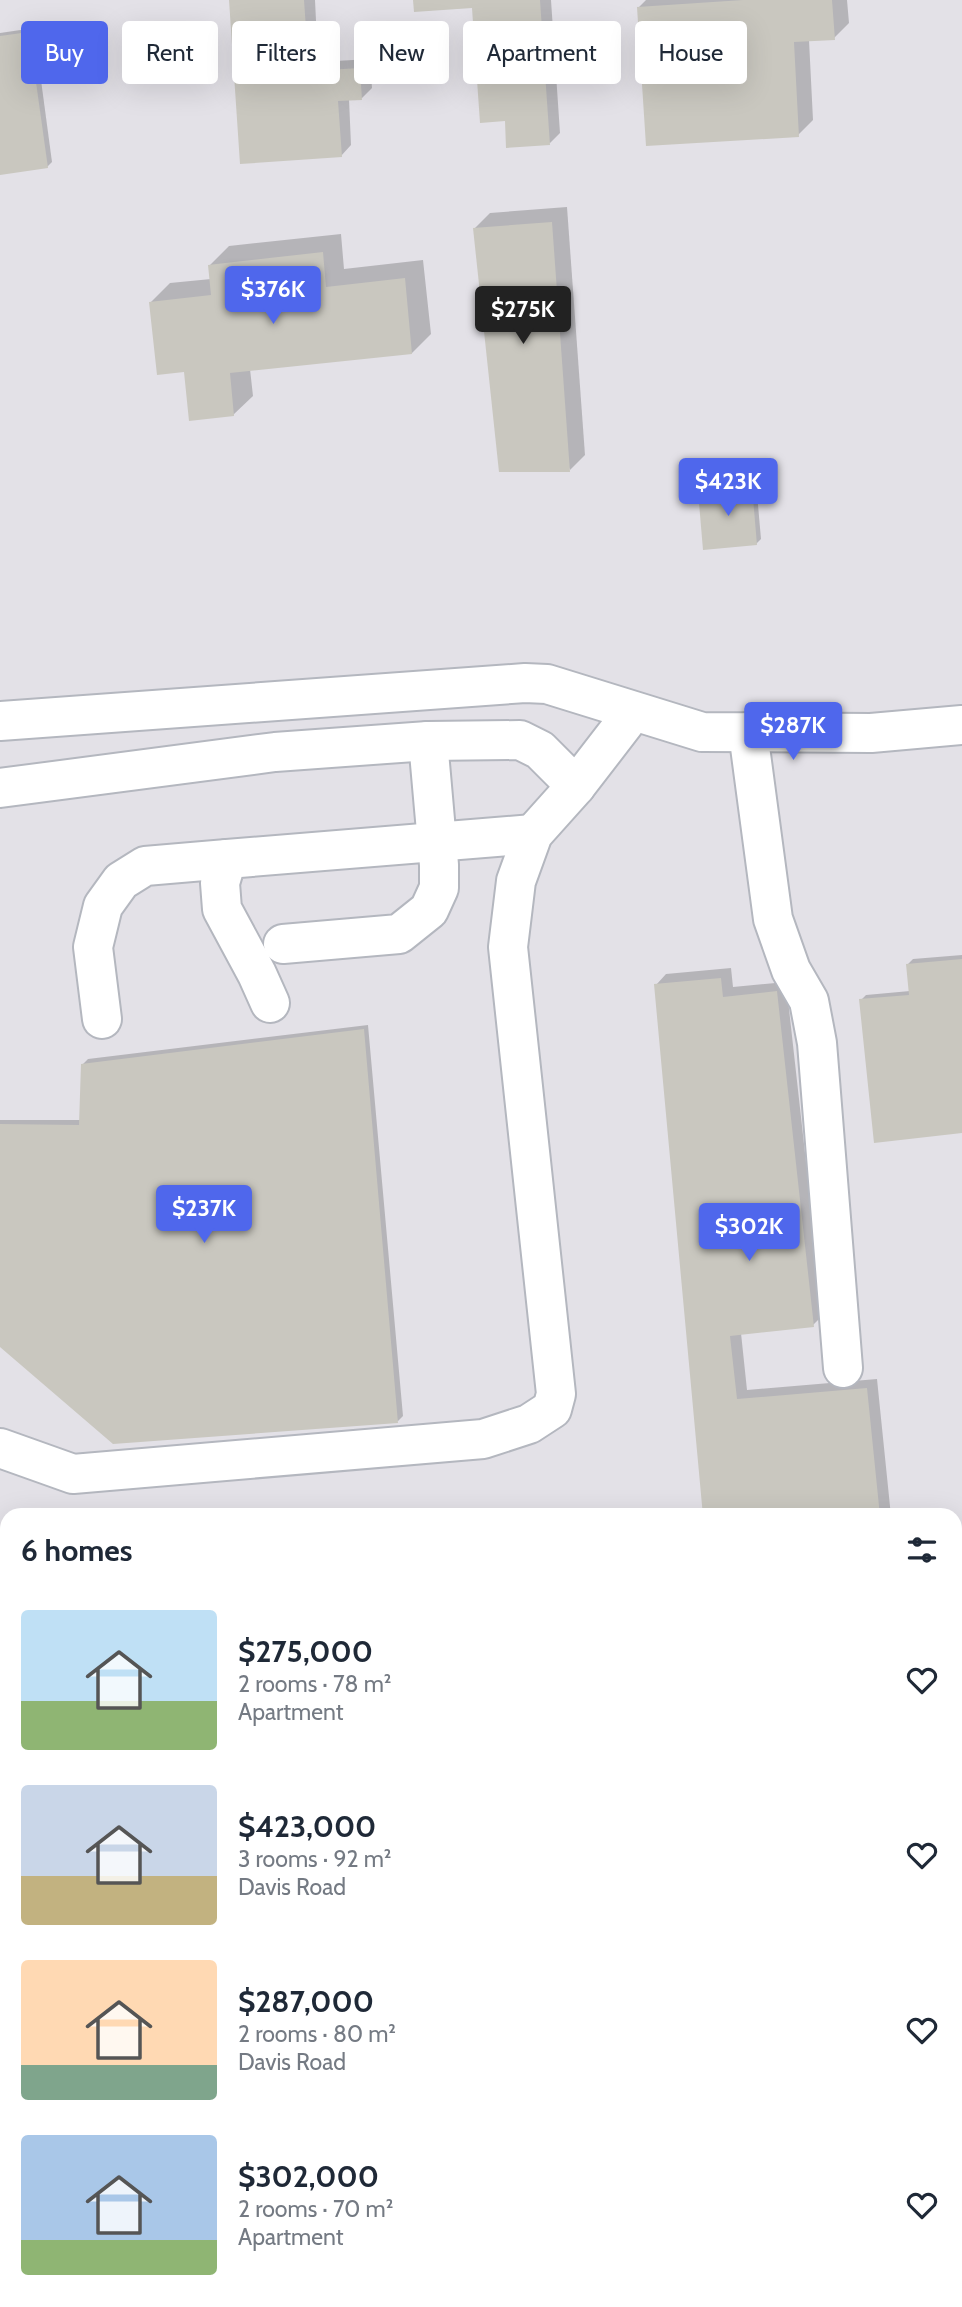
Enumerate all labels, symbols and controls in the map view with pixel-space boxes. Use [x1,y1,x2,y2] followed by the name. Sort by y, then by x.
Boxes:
[21,21,108,84] chip: Buy
[122,21,218,84] chip: Rent
[232,21,340,84] chip: Filters
[354,21,449,84] chip: New
[463,21,621,84] chip: Apartment
[635,21,747,84] chip: House
[224,266,322,326] pin: $376K
[241,275,305,303] text: $376K
[474,286,572,346] pin: $275K
[491,295,555,323] text: $275K
[679,458,777,518] pin: $423K
[695,467,761,495] text: $423K
[744,702,842,762] pin: $287K
[760,711,826,739] text: $287K
[155,1186,253,1245] pin: $237K
[172,1194,236,1222] text: $237K
[700,1204,798,1263] pin: $302K
[715,1212,783,1240] text: $302K
[903,1531,941,1569] icon: filters
[21,1532,132,1569] text: 6 homes
[238,1633,373,1670] text: $275,000
[77,1638,161,1722] icon: home
[903,1661,941,1699] icon: heart
[238,1670,392,1698] text: 2 rooms · 78 m²
[238,1698,343,1726] text: Apartment
[238,1808,376,1845] text: $423,000
[77,1813,161,1897] icon: home
[903,1836,941,1874] icon: heart
[238,1845,392,1873] text: 3 rooms · 92 m²
[238,1873,346,1901] text: Davis Road
[238,1983,374,2020] text: $287,000
[77,1988,161,2072] icon: home
[903,2011,941,2049] icon: heart
[238,2020,396,2048] text: 2 rooms · 80 m²
[238,2048,346,2076] text: Davis Road
[238,2158,379,2195] text: $302,000
[77,2163,161,2247] icon: home
[903,2186,941,2224] icon: heart
[238,2195,393,2223] text: 2 rooms · 70 m²
[238,2223,343,2251] text: Apartment

